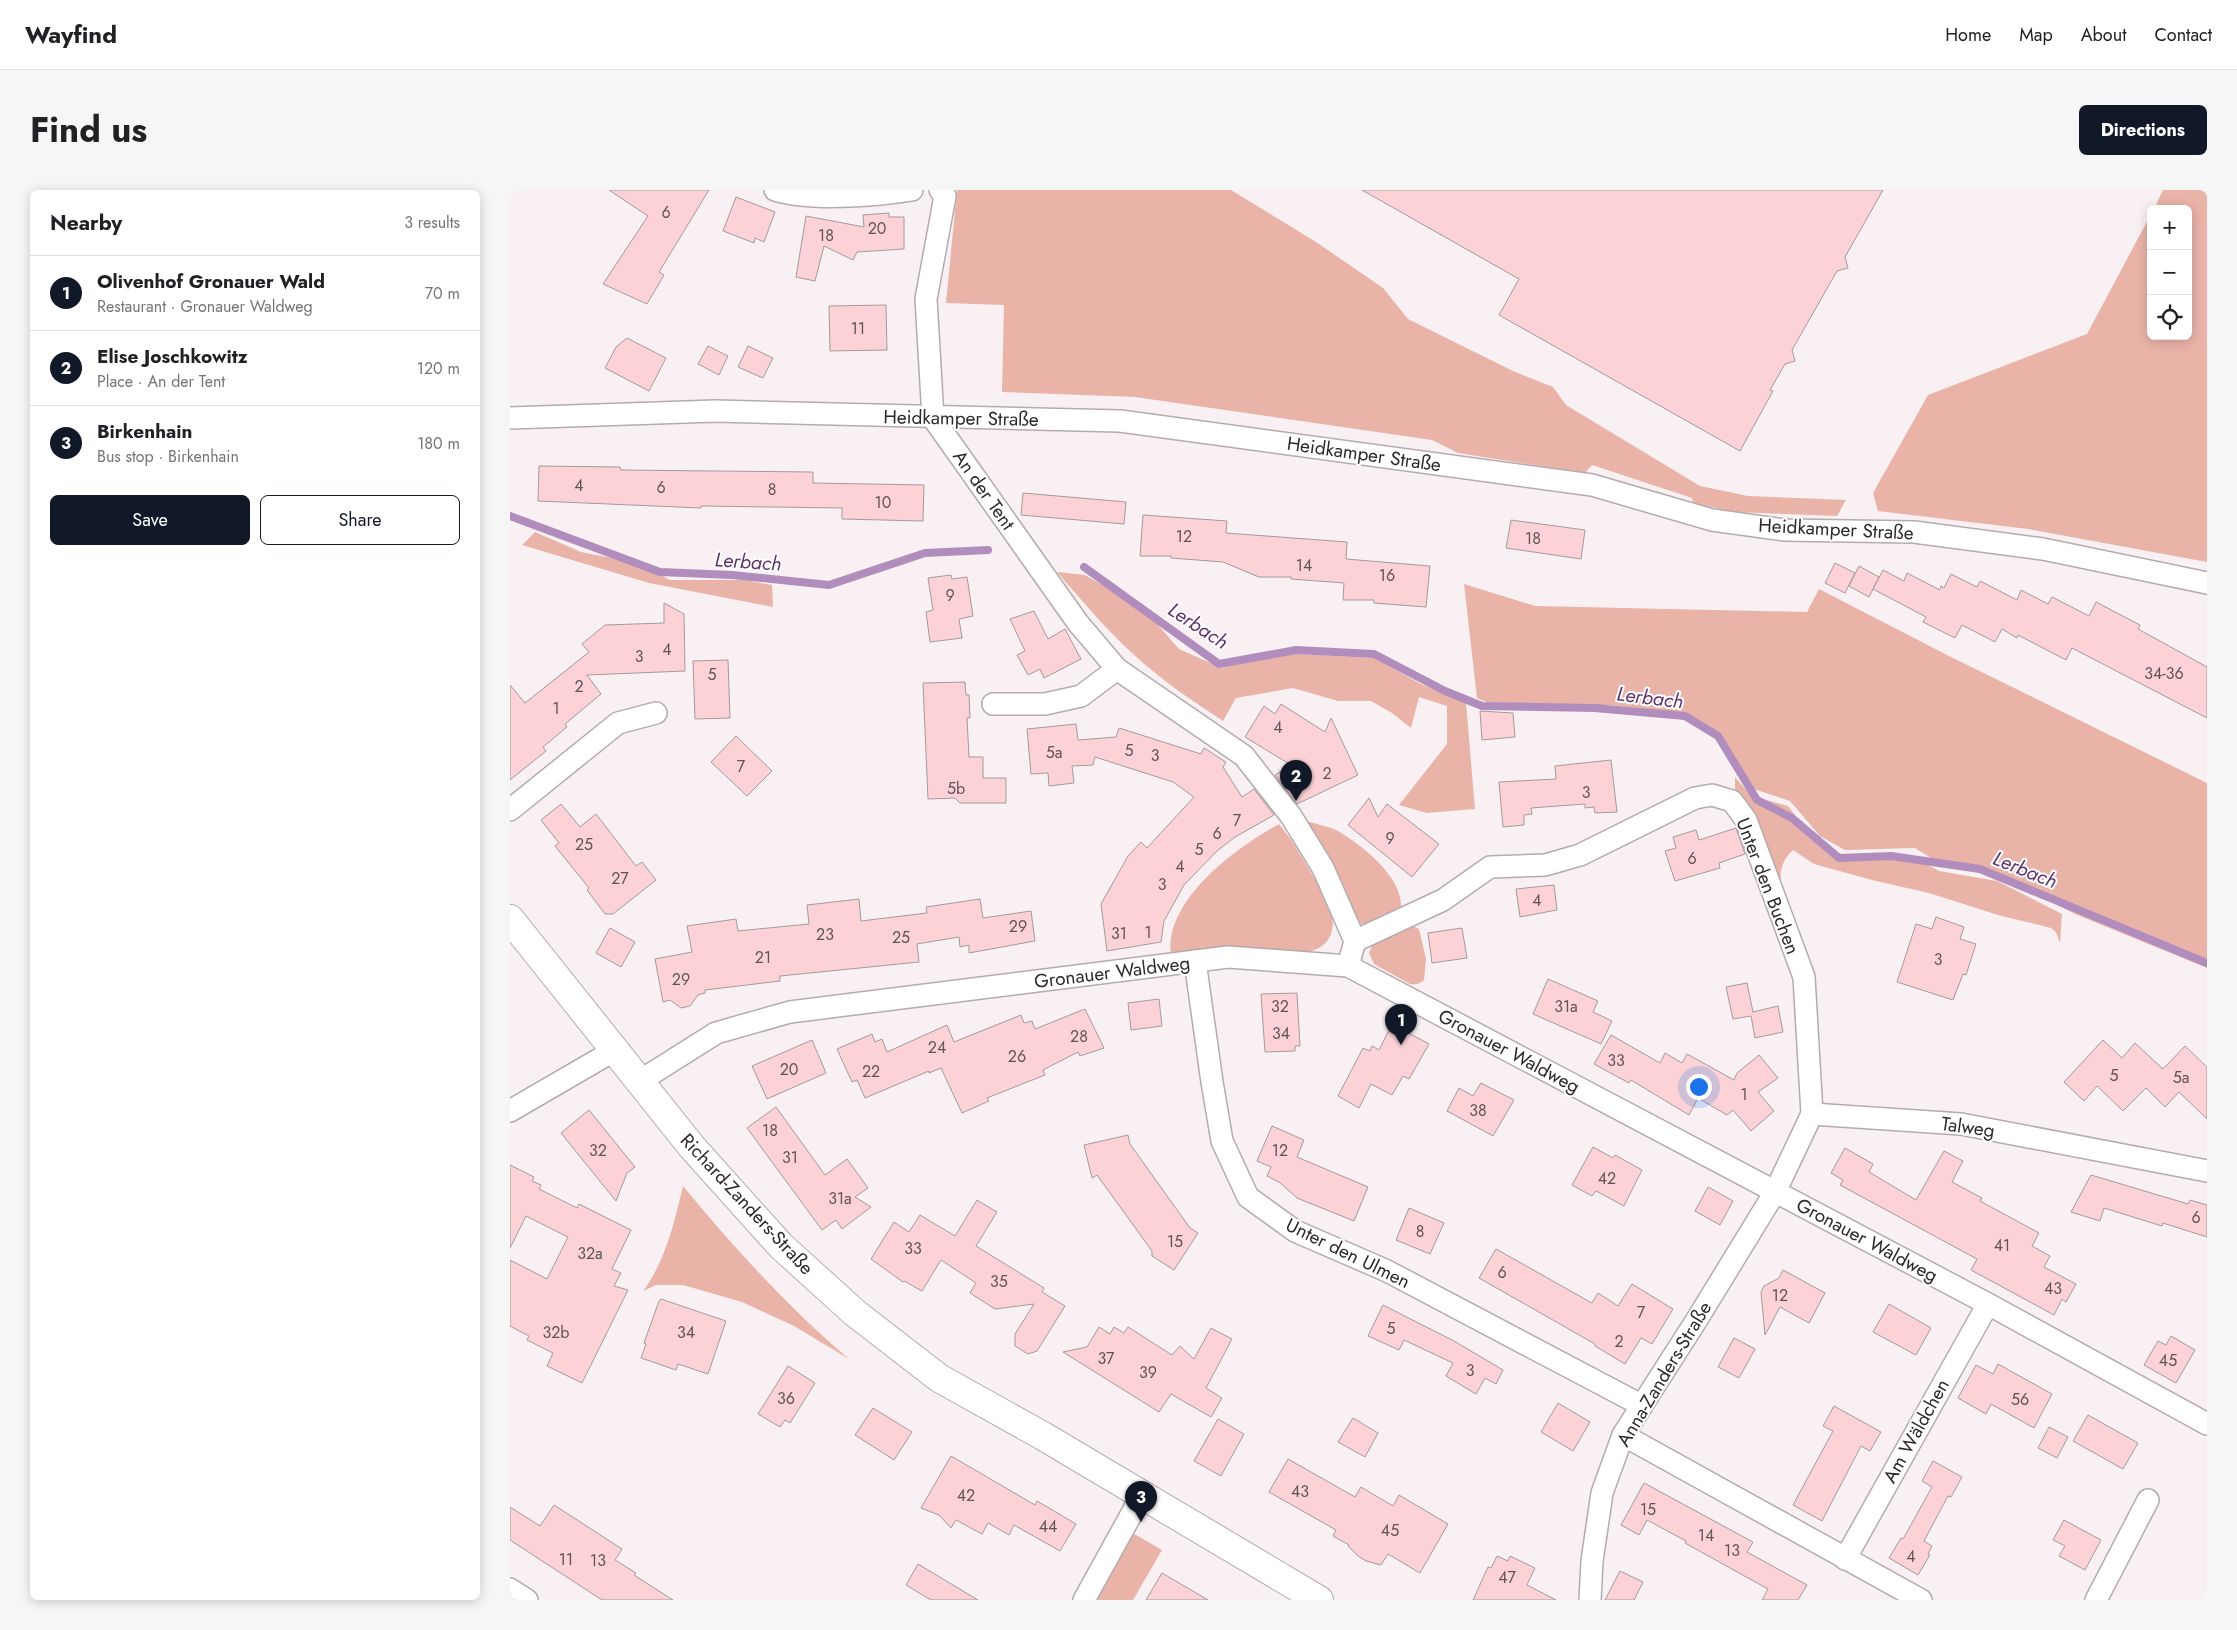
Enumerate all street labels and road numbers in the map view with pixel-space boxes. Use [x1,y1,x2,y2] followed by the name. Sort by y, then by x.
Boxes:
[883,403,1039,433] street label: Heidkamper Straße
[1285,430,1443,478] street label: Heidkamper Straße
[946,444,1022,536] street label: An der Tent
[1758,511,1915,547] street label: Heidkamper Straße
[1730,814,1806,958] street label: Unter den Buchen
[1032,949,1192,995] street label: Gronauer Waldweg
[1433,1002,1585,1100] street label: Gronauer Waldweg
[1940,1110,1996,1144] street label: Talweg
[674,1127,820,1281] street label: Richard-Zanders-Straße
[1791,1191,1943,1289] street label: Gronauer Waldweg
[1281,1211,1415,1295] street label: Unter den Ulmen
[1610,1296,1718,1452] street label: Anna-Zanders-Straße
[1876,1374,1956,1488] street label: Am Wäldchen

